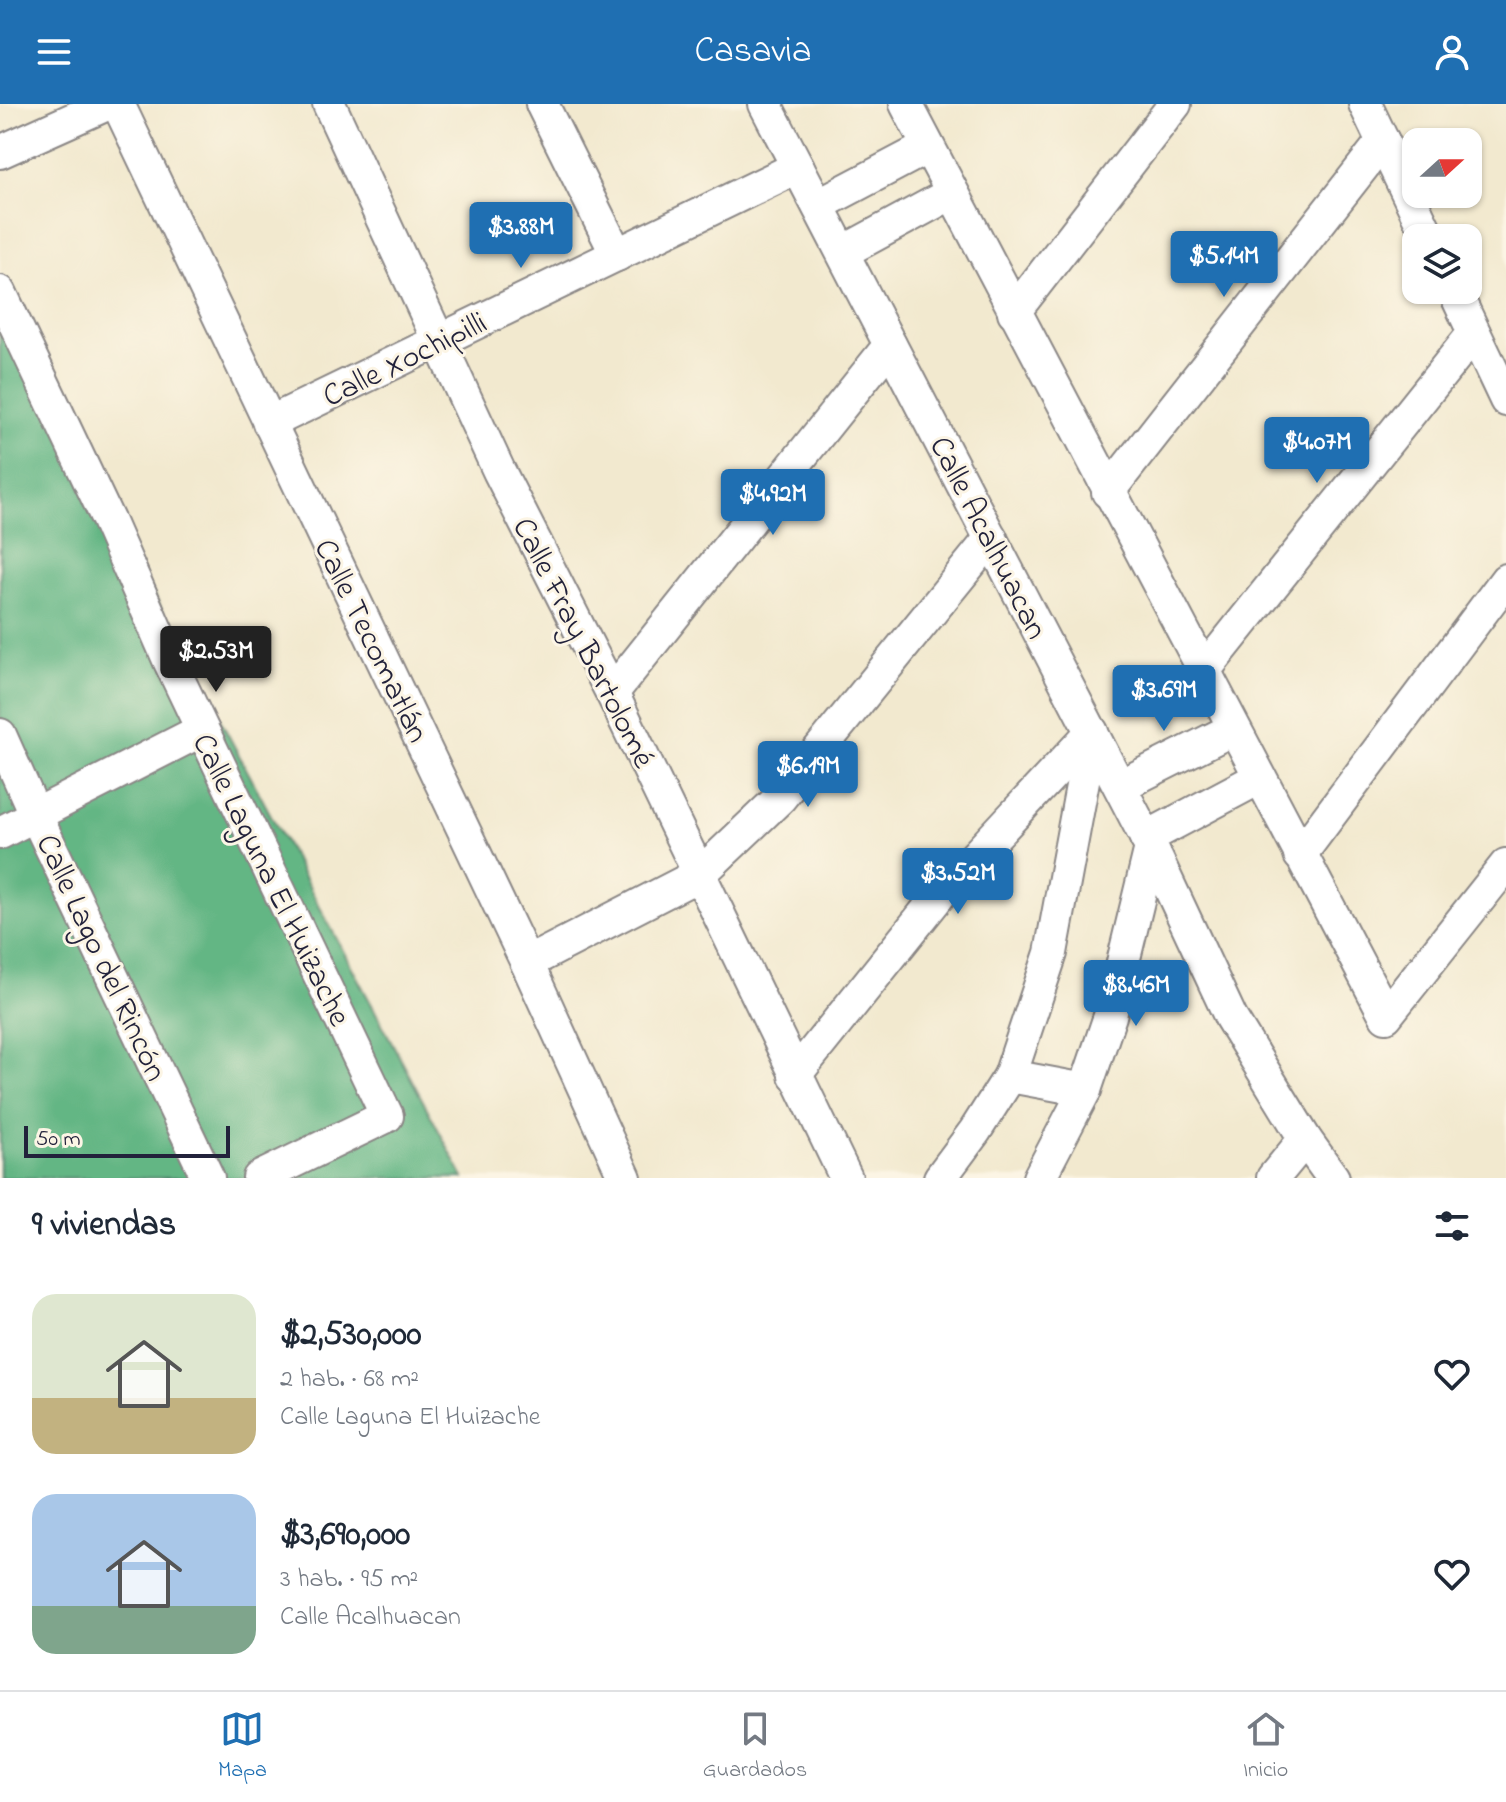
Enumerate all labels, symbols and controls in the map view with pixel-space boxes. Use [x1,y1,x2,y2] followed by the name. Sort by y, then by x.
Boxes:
[695,26,811,79] text: Casavia
[32,30,76,74] icon: menu
[1430,30,1474,74] icon: person
[1402,128,1482,208] north arrow
[1402,128,1482,304] map controls
[456,202,586,270] pin: $3.88M
[487,209,555,247] text: $3.88M
[1402,224,1482,304] button: layers
[1159,231,1289,299] pin: $5.14M
[1189,238,1259,276] text: $5.14M
[315,301,496,421] street label: Calle Xochipilli
[1252,417,1382,485] pin: $4.07M
[1282,424,1352,462] text: $4.07M
[915,429,1058,648] street label: Calle Acalhuacan
[708,469,838,537] pin: $4.92M
[739,476,807,514] text: $4.92M
[498,510,666,778] street label: Calle Fray Bartolomé
[300,532,440,751] street label: Calle Tecomatlán
[151,626,281,694] pin: $2.53M
[178,633,254,671] text: $2.53M
[1099,665,1229,733] pin: $3.69M
[1131,672,1197,710] text: $3.69M
[178,726,362,1035] street label: Calle Laguna El Huizache
[743,741,873,809] pin: $6.19M
[776,748,840,786] text: $6.19M
[22,827,178,1090] street label: Calle Lago del Rincón
[893,848,1023,916] pin: $3.52M
[920,855,996,893] text: $3.52M
[1071,960,1201,1028] pin: $8.46M
[1102,967,1170,1005] text: $8.46M
[24,1122,230,1158] scale bar
[36,1124,81,1156] text: 50 m
[32,1201,176,1251] text: 9 viviendas
[1430,1204,1474,1248] icon: filters
[280,1311,421,1361] text: $2,530,000
[96,1326,192,1422] icon: home
[1430,1352,1474,1396] icon: heart
[280,1361,419,1399] text: 2 hab. · 68 m²
[280,1399,540,1437] text: Calle Laguna El Huizache
[280,1511,410,1561] text: $3,690,000
[96,1526,192,1622] icon: home
[1430,1552,1474,1596] icon: heart
[280,1561,418,1599] text: 3 hab. · 95 m²
[280,1599,461,1637] text: Calle Acalhuacan
[218,1707,267,1787] tab: Mapa
[703,1707,807,1787] tab: Guardados
[1243,1707,1288,1787] tab: Inicio

